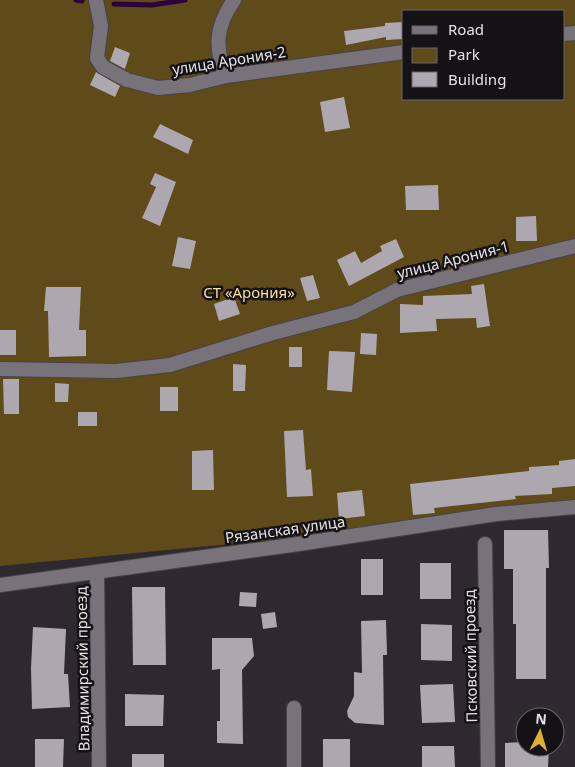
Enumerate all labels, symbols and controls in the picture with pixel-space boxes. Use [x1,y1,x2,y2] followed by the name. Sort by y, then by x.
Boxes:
[402,10,565,100] legend
[448,19,484,39] text: Road
[171,41,287,79] street label: улица Арония-2
[448,44,480,64] text: Park
[448,69,506,89] text: Building
[395,235,511,283] street label: улица Арония-1
[203,282,295,302] park label: СТ «Арония»
[224,511,346,547] street label: Рязанская улица
[71,586,93,752] street label: Владимирский проезд
[459,589,481,723] street label: Псковский проезд
[515,707,565,757] north arrow
[535,709,548,729] text: N

